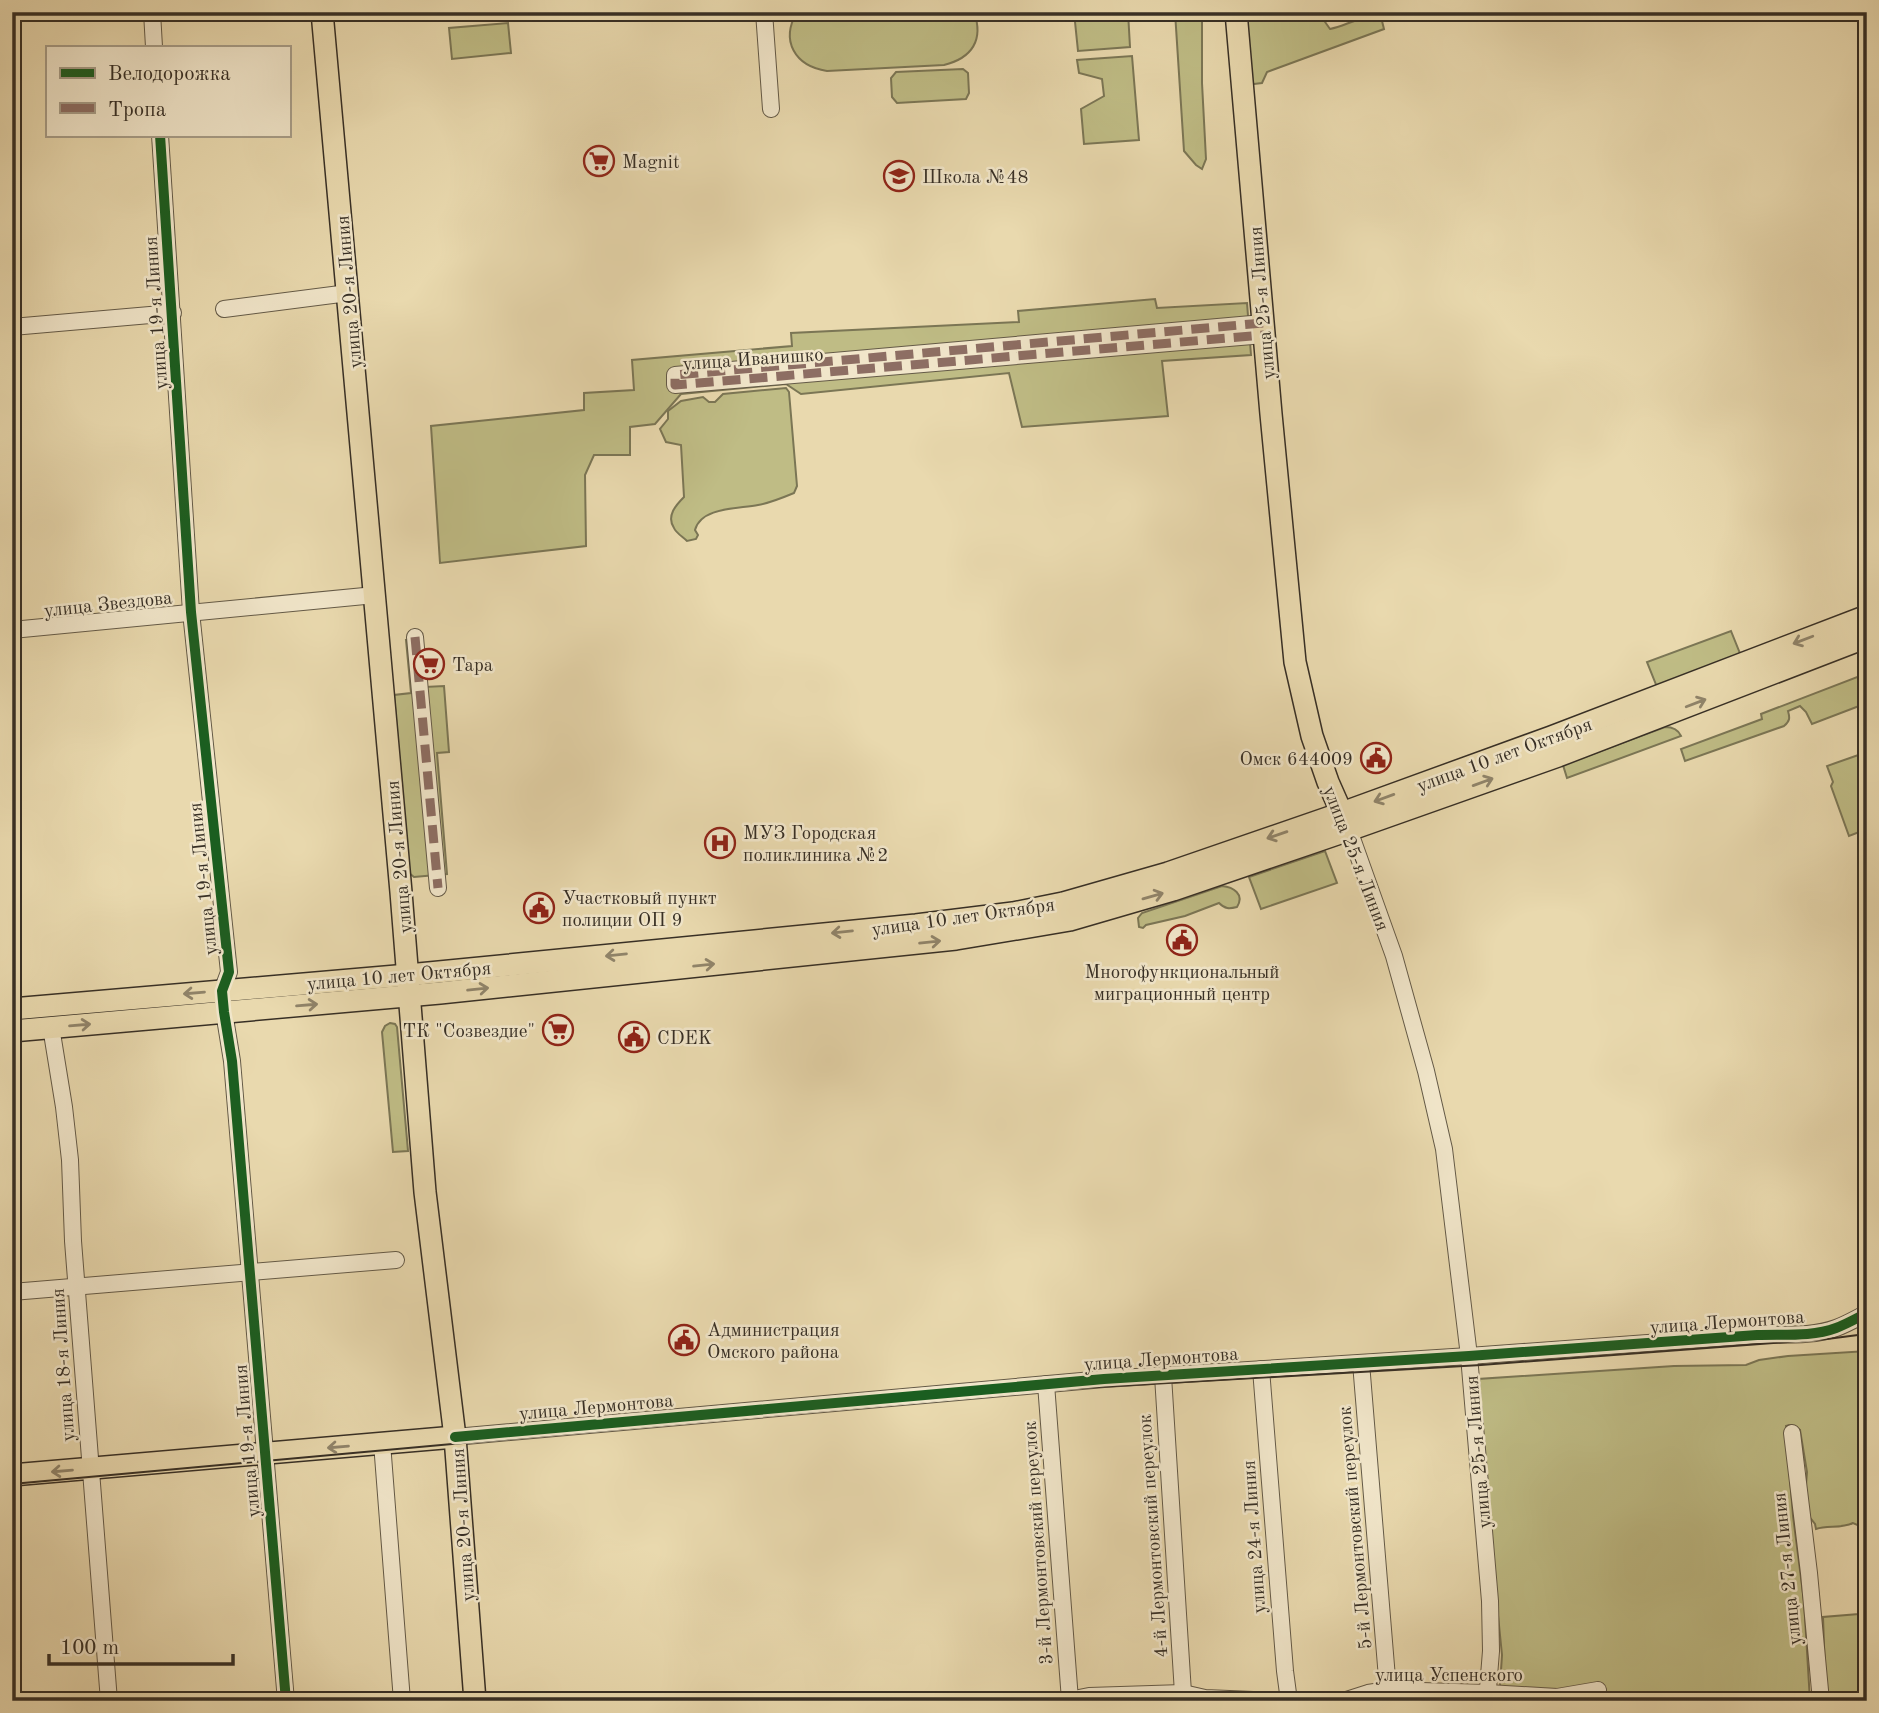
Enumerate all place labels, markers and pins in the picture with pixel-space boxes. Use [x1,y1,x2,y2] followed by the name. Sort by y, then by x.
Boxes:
[582,144,616,178] supermarket icon: Magnit
[622,154,680,173] place label: Magnit
[882,159,916,193] school or university icon: Школа №48
[922,169,1029,188] place label: Школа №48
[412,647,446,681] supermarket icon: Тара
[452,657,494,676] place label: Тара
[1359,741,1393,775] public building icon: Омск 644009
[1239,751,1353,770] place label: Омск 644009
[743,825,888,866] place label: МУЗ Городская поликлиника №2
[703,826,737,860] hospital icon: МУЗ Городская поликлиника №2
[562,890,717,931] place label: Участковый пункт полиции ОП 9
[522,891,556,925] public building icon: Участковый пункт полиции ОП 9
[1165,923,1199,957] public building icon: Многофункциональный миграционный центр
[1084,964,1280,1005] place label: Многофункциональный миграционный центр
[541,1013,575,1047] supermarket icon: ТК "Созвездие"
[617,1020,651,1054] public building icon: CDEK
[403,1023,535,1042] place label: ТК "Созвездие"
[657,1030,712,1049] place label: CDEK
[707,1322,840,1363] place label: Администрация Омского района
[667,1323,701,1357] public building icon: Администрация Омского района

